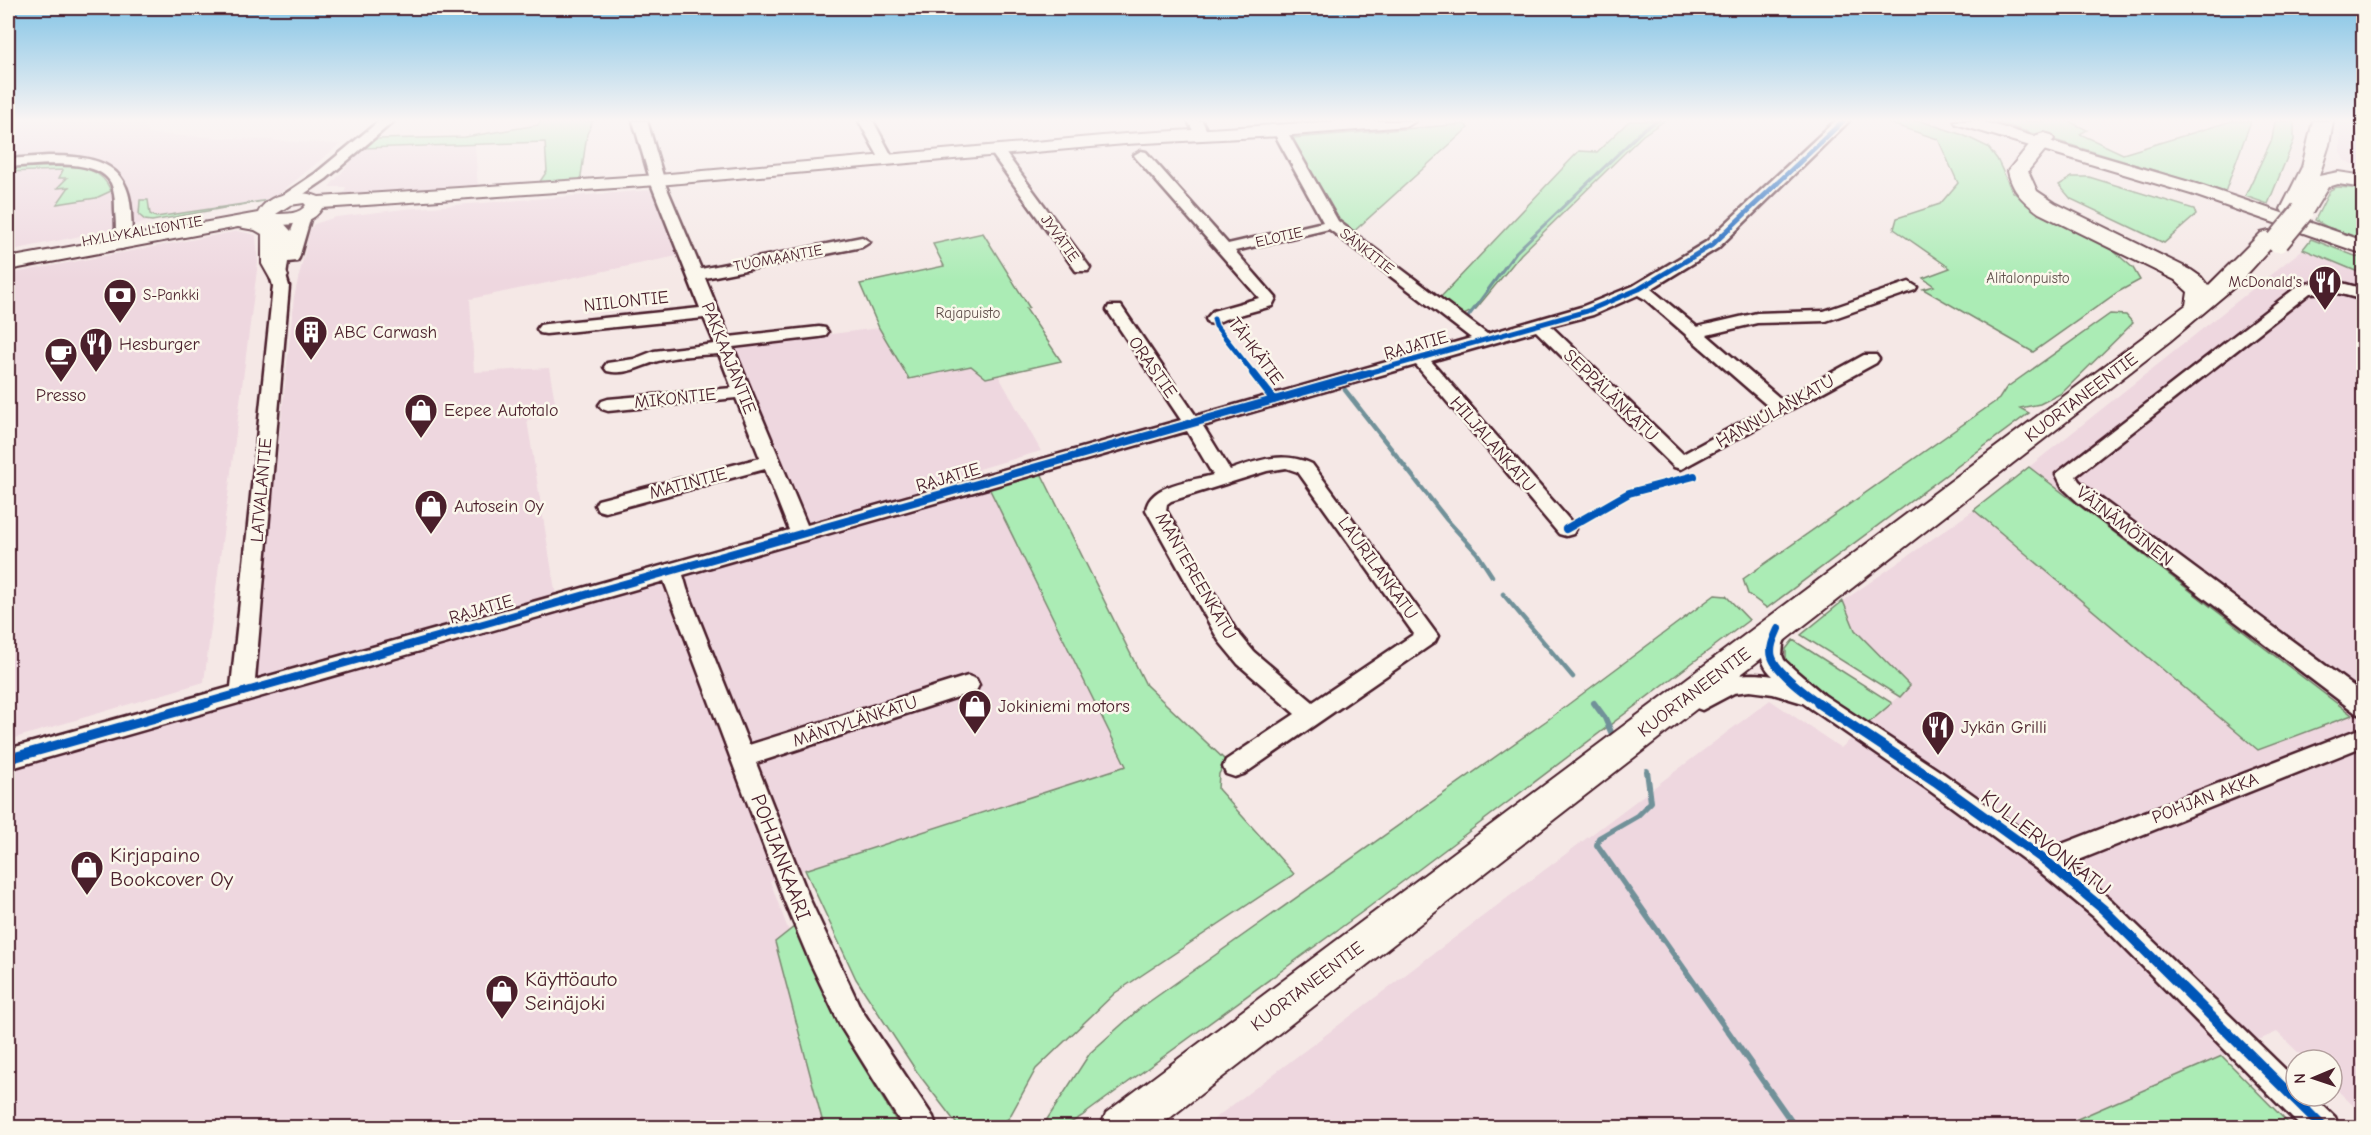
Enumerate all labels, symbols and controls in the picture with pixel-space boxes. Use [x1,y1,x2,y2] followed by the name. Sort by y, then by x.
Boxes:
[1037,211,1083,265] street label: JYVÄTIE
[80,212,204,250] street label: HYLLYKALLIONTIE
[1254,223,1304,251] street label: ELOTIE
[1336,224,1398,278] street label: SÄNKITIE
[732,241,824,275] street label: TUOMAANTIE
[2307,264,2343,311] restaurant icon: McDonald's
[1986,269,2070,287] park label: Alitalonpuisto
[2228,273,2302,291] place label: McDonald's
[102,277,138,324] bank icon: S-Pankki
[143,286,199,304] place label: S-Pankki
[583,287,670,316] street label: NIILONTIE
[697,299,761,417] street label: PAKKAAJANTIE
[936,304,1000,322] park label: Rajapuisto
[293,314,329,361] building icon: ABC Carwash
[1224,314,1288,389] street label: TÄHKÄTIE
[334,322,437,343] place label: ABC Carwash
[78,326,114,373] restaurant icon: Hesburger
[1382,326,1451,365] street label: RAJATIE
[1124,333,1181,402] street label: ORASTIE
[119,334,201,355] place label: Hesburger
[43,336,79,383] cafe icon: Presso
[1559,345,1662,446] street label: SEPPÄLÄNKATU
[2021,348,2142,447] street label: KUORTANEENTIE
[1712,370,1838,453] street label: HANNULANKATU
[633,384,717,413] street label: MIKONTIE
[36,385,86,406] place label: Presso
[403,392,439,439] shop icon: Eepee Autotalo
[1445,392,1540,496] street label: HILJALANKATU
[444,400,559,421] place label: Eepee Autotalo
[246,437,277,543] street label: LATVALANTIE
[914,458,983,497] street label: RAJATIE
[647,463,730,504] street label: MATINTIE
[2072,482,2177,571] street label: VÄINÄMÖINEN
[413,488,449,535] shop icon: Autosein Oy
[454,496,545,517] place label: Autosein Oy
[1151,509,1240,643] street label: MANTEREENKATU
[1333,513,1422,624] street label: LAURILANKATU
[447,590,516,629] street label: RAJATIE
[1634,643,1755,742] street label: KUORTANEENTIE
[957,688,993,735] shop icon: Jokiniemi motors
[790,691,920,752] street label: MÄNTYLÄNKATU
[998,696,1130,717] place label: Jokiniemi motors
[1920,709,1956,756] restaurant icon: Jykän Grilli
[1961,717,2047,738] place label: Jykän Grilli
[2149,769,2261,828] street label: POHJAN AKKA
[1976,785,2116,901] street label: KULLERVONKATU
[746,791,816,923] street label: POHJANKAARI
[110,843,234,891] place label: Kirjapaino Bookcover Oy
[69,849,105,896] shop icon: Kirjapaino Bookcover Oy
[1247,937,1368,1036] street label: KUORTANEENTIE
[525,967,618,1015] place label: Käyttöauto Seinäjoki
[484,973,520,1020] shop icon: Käyttöauto Seinäjoki
[2284,1048,2344,1108] north arrow
[2291,1073,2309,1084] text: N

